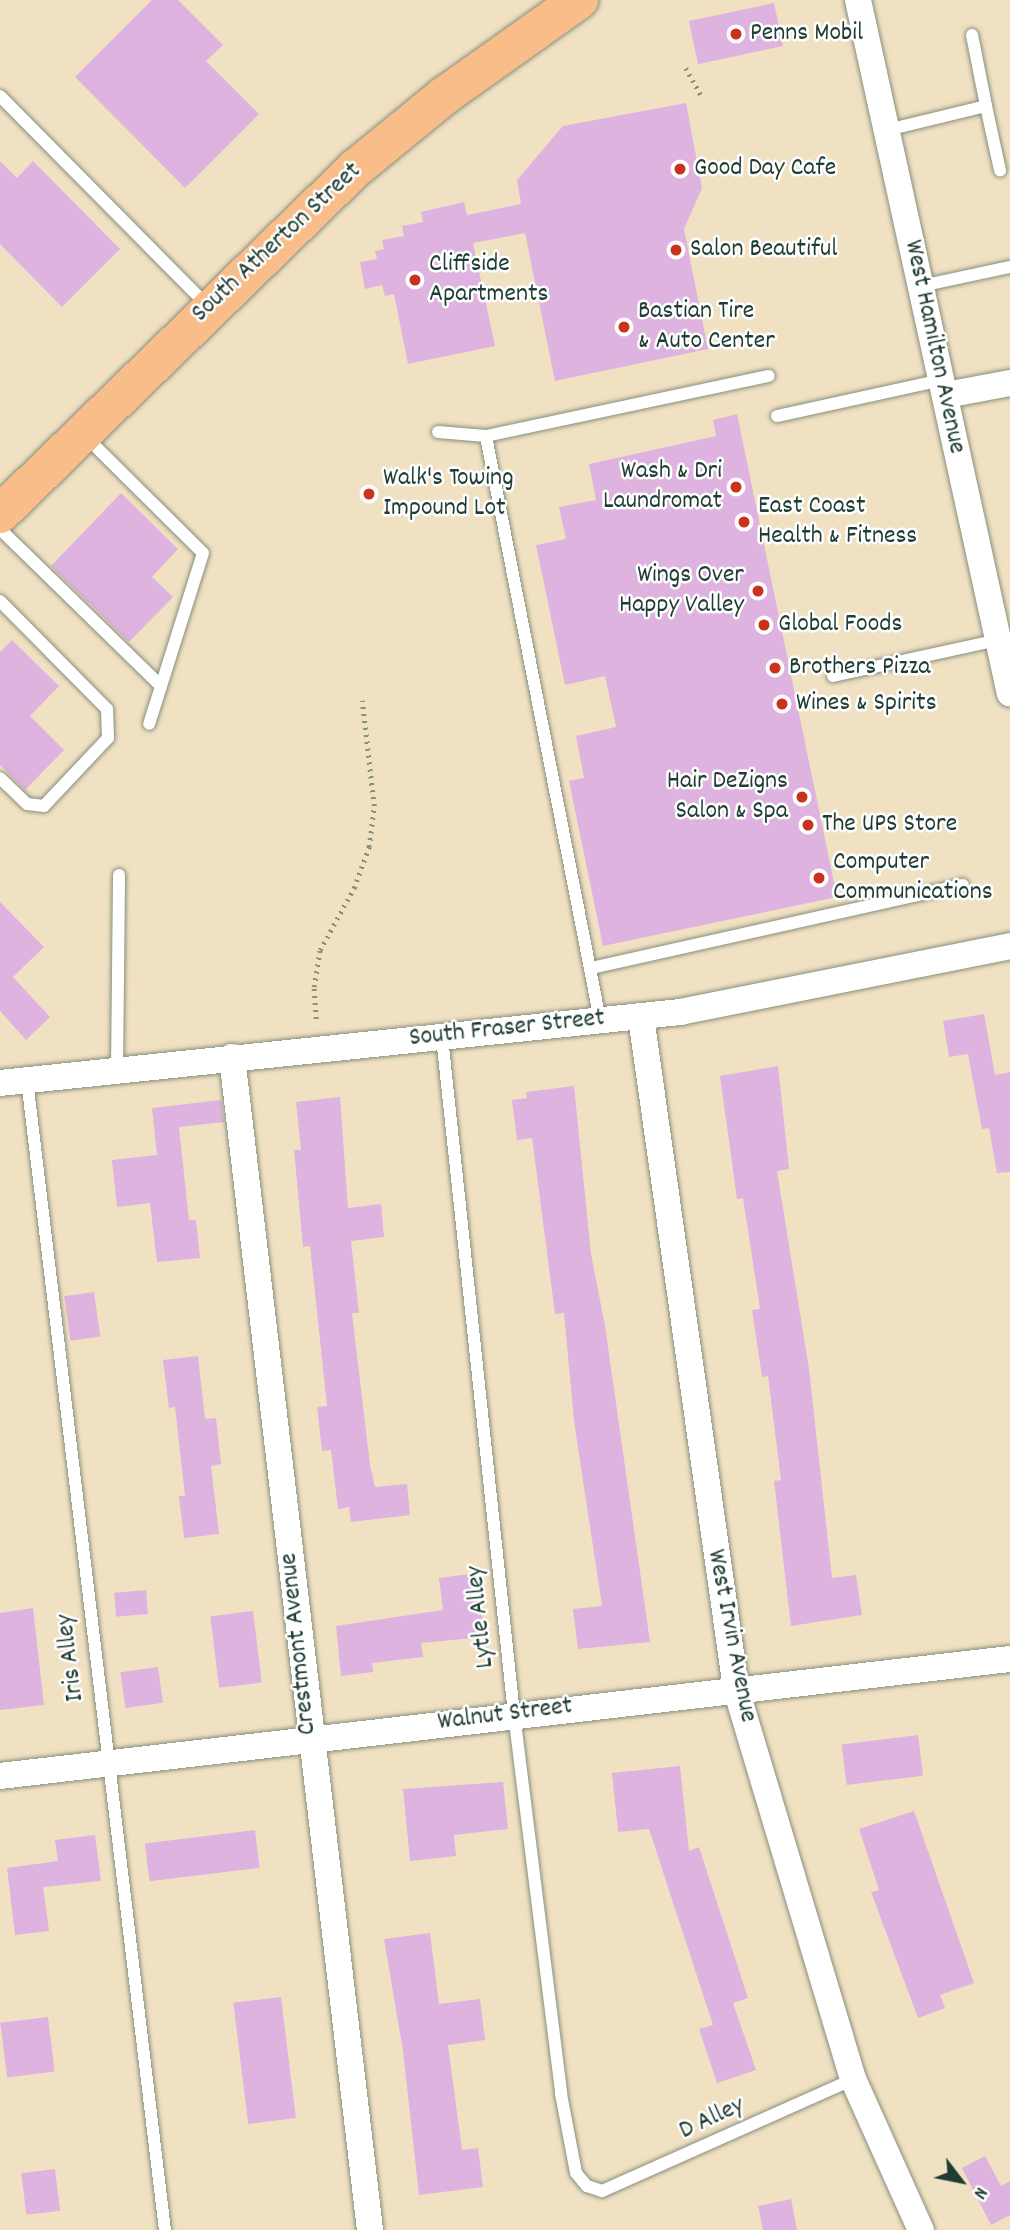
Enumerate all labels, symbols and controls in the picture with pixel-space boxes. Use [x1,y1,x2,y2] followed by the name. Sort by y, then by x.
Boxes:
[750,18,863,50] place label: Penns Mobil
[728,26,744,42] marker: Penns Mobil
[694,153,836,185] place label: Good Day Cafe
[186,156,368,330] street label: South Atherton Street
[672,161,688,177] marker: Good Day Cafe
[690,234,837,266] place label: Salon Beautiful
[896,237,972,457] street label: West Hamilton Avenue
[668,242,684,258] marker: Salon Beautiful
[429,249,548,310] place label: Cliffside Apartments
[407,272,423,288] marker: Cliffside Apartments
[638,296,775,358] place label: Bastian Tire & Auto Center
[616,319,632,335] marker: Bastian Tire & Auto Center
[603,456,722,518] place label: Wash & Dri Laundromat
[383,463,514,524] place label: Walk's Towing Impound Lot
[728,479,744,495] marker: Wash & Dri Laundromat
[361,486,377,502] marker: Walk's Towing Impound Lot
[758,491,917,552] place label: East Coast Health & Fitness
[736,514,752,530] marker: East Coast Health & Fitness
[619,560,744,622] place label: Wings Over Happy Valley
[750,583,766,599] marker: Wings Over Happy Valley
[778,609,902,641] place label: Global Foods
[756,617,772,633] marker: Global Foods
[789,652,931,684] place label: Brothers Pizza
[767,660,783,676] marker: Brothers Pizza
[796,688,937,720] place label: Wines & Spirits
[774,696,790,712] marker: Wines & Spirits
[667,766,788,828] place label: Hair DeZigns Salon & Spa
[794,789,810,805] marker: Hair DeZigns Salon & Spa
[822,809,957,841] place label: The UPS Store
[800,817,816,833] marker: The UPS Store
[833,847,993,908] place label: Computer Communications
[811,870,827,886] marker: Computer Communications
[408,1003,606,1055] street label: South Fraser Street
[699,1547,763,1725] street label: West Irvin Avenue
[274,1552,324,1736] street label: Crestmont Avenue
[460,1564,502,1670] street label: Lytle Alley
[50,1612,92,1704] street label: Iris Alley
[436,1691,574,1739] street label: Walnut Street
[675,2091,749,2147] street label: D Alley
[926,2146,996,2216] north arrow
[965,2181,993,2204] text: N

